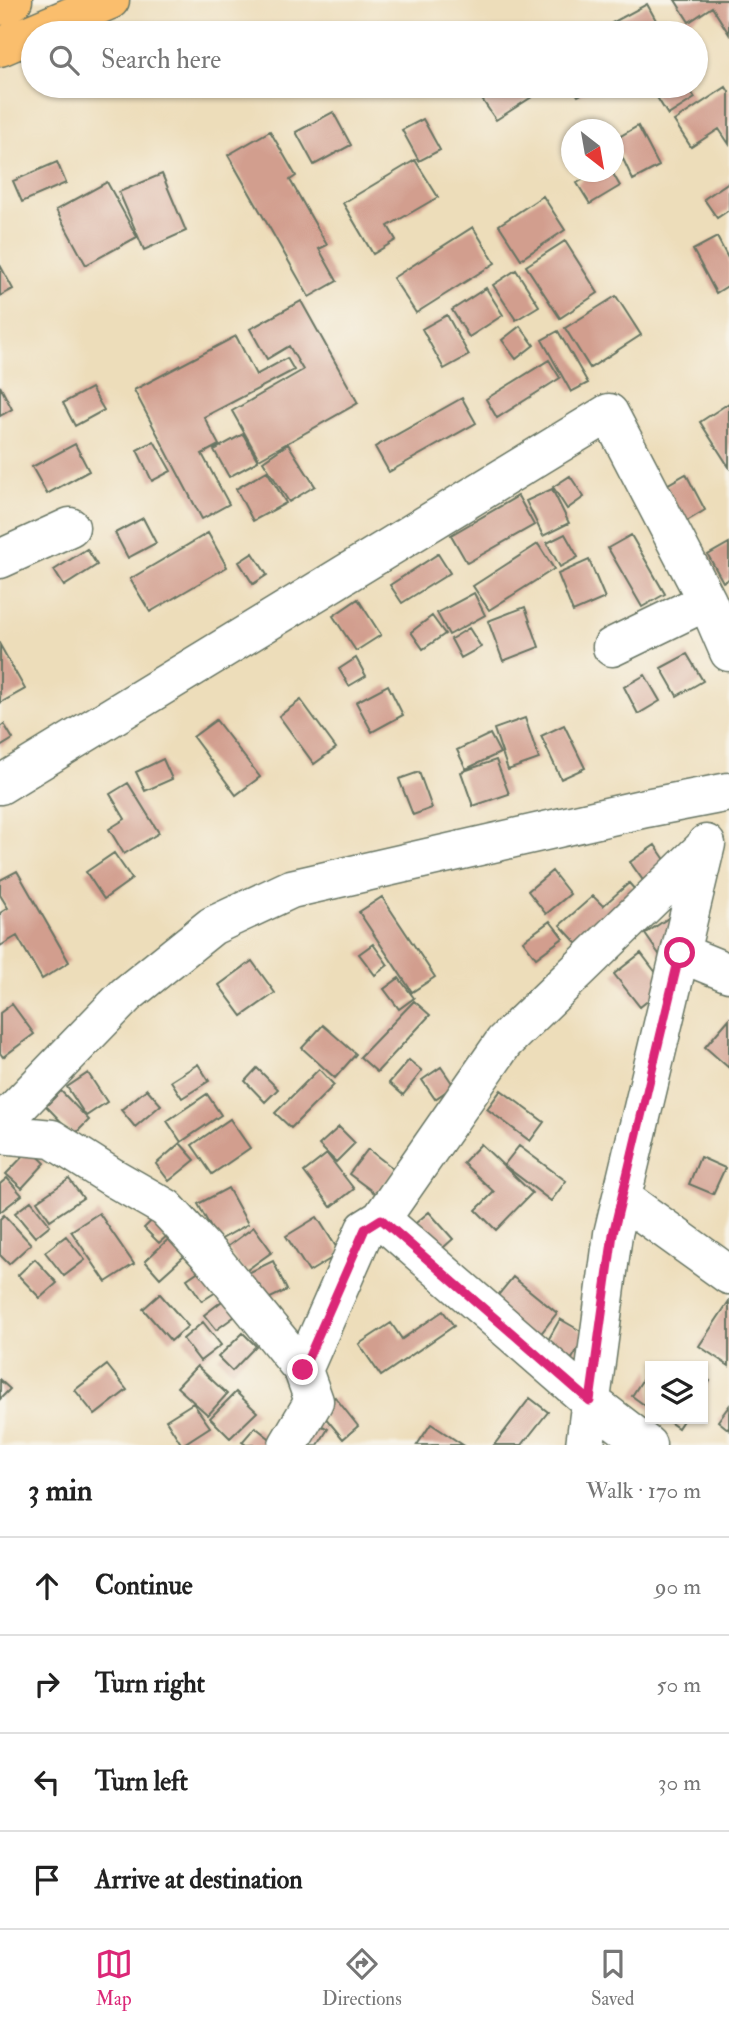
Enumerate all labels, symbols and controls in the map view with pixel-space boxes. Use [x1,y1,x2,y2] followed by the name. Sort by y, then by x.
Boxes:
[21,21,708,98] search box
[45,41,83,79] icon: search
[101,44,221,76] text: Search here
[561,119,624,182] north arrow
[664,937,695,968] route start
[287,1354,318,1385] route end
[645,1361,708,1424] map controls
[645,1361,708,1424] button: layers
[28,1472,93,1509] text: 3 min
[586,1476,701,1505] text: Walk · 170 m
[28,1567,66,1605] icon: ahead
[95,1570,193,1602] text: Continue
[655,1572,701,1601] text: 90 m
[28,1665,66,1703] icon: right
[95,1668,205,1700] text: Turn right
[657,1670,701,1699] text: 50 m
[28,1763,66,1801] icon: left
[95,1766,188,1798] text: Turn left
[658,1768,701,1797] text: 30 m
[28,1861,66,1899] icon: arrive
[95,1864,303,1896] text: Arrive at destination
[95,1945,133,2011] tab: Map
[322,1945,402,2011] tab: Directions
[591,1945,634,2011] tab: Saved

